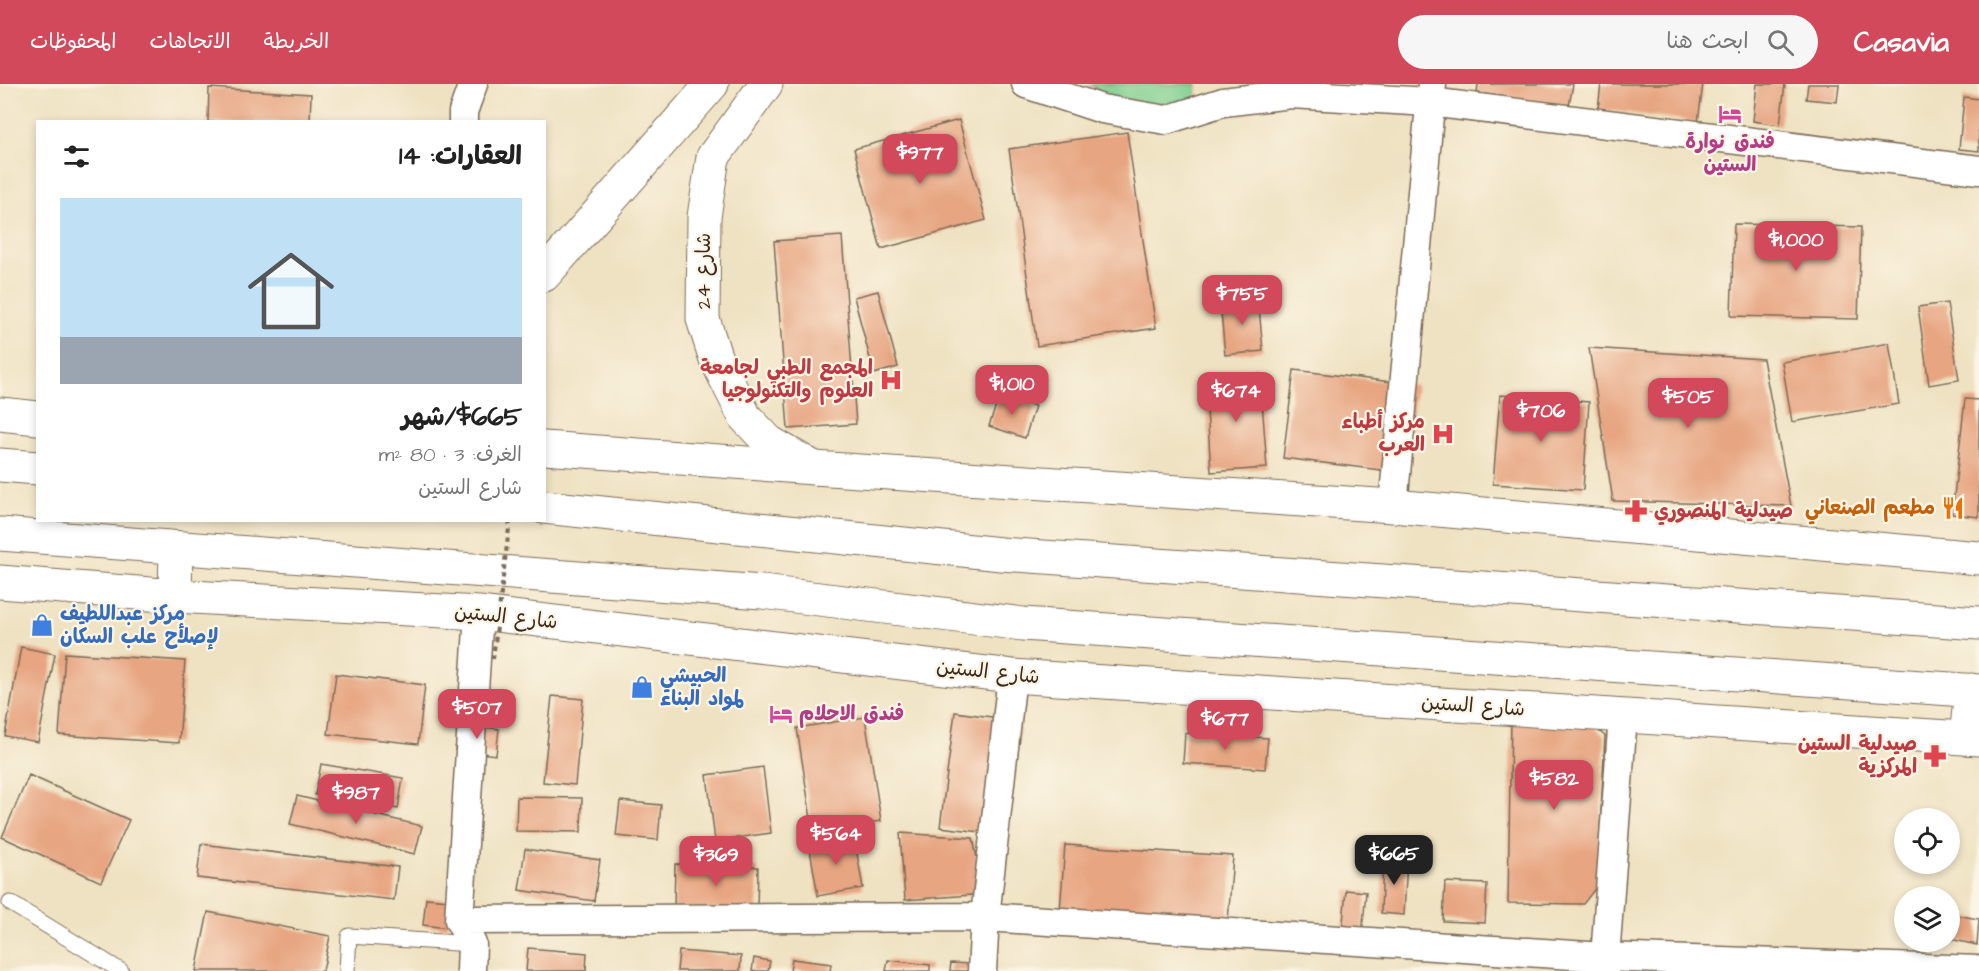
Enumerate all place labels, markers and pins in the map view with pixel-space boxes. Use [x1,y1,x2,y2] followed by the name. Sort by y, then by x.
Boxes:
[1717,101,1743,127] hotel icon: فندق نوارة الستين
[1685,128,1775,179] place label: فندق نوارة الستين
[884,134,956,185] pin: $977
[1747,221,1845,272] pin: $1,000
[1206,275,1278,326] pin: $755
[700,354,873,405] place label: المجمع الطبي لجامعة العلوم والتكنولوجيا
[963,365,1061,416] pin: $1,010
[878,367,904,393] hospital icon: المجمع الطبي لجامعة العلوم والتكنولوجيا
[1200,372,1272,423] pin: $674
[1652,378,1724,429] pin: $505
[1505,392,1577,443] pin: $706
[1341,408,1425,459] place label: مركز أطباء العرب
[1430,421,1456,447] hospital icon: مركز أطباء العرب
[1805,494,1935,525] place label: مطعم الصنعاني
[1940,495,1966,521] restaurant icon: مطعم الصنعاني
[1654,497,1793,526] place label: صيدلية المنصوري
[1623,498,1649,524] pharmacy icon: صيدلية المنصوري
[60,600,218,651] place label: مركز عبداللطيف لإصلأح علب السكان
[29,612,55,638] shop icon: مركز عبداللطيف لإصلأح علب السكان
[660,662,744,713] place label: الحبيشي لمواد البناء
[629,674,655,700] shop icon: الحبيشي لمواد البناء
[441,689,513,740] pin: $507
[799,700,904,728] place label: فندق الاحلام
[1189,700,1261,751] pin: $677
[768,701,794,727] hotel icon: فندق الاحلام
[1798,730,1917,781] place label: صيدلية الستين المركزية
[1922,743,1948,769] pharmacy icon: صيدلية الستين المركزية
[1518,760,1590,811] pin: $582
[320,774,392,825] pin: $987
[800,815,872,866] pin: $564
[1358,835,1430,886] pin: $665
[680,836,752,887] pin: $369

